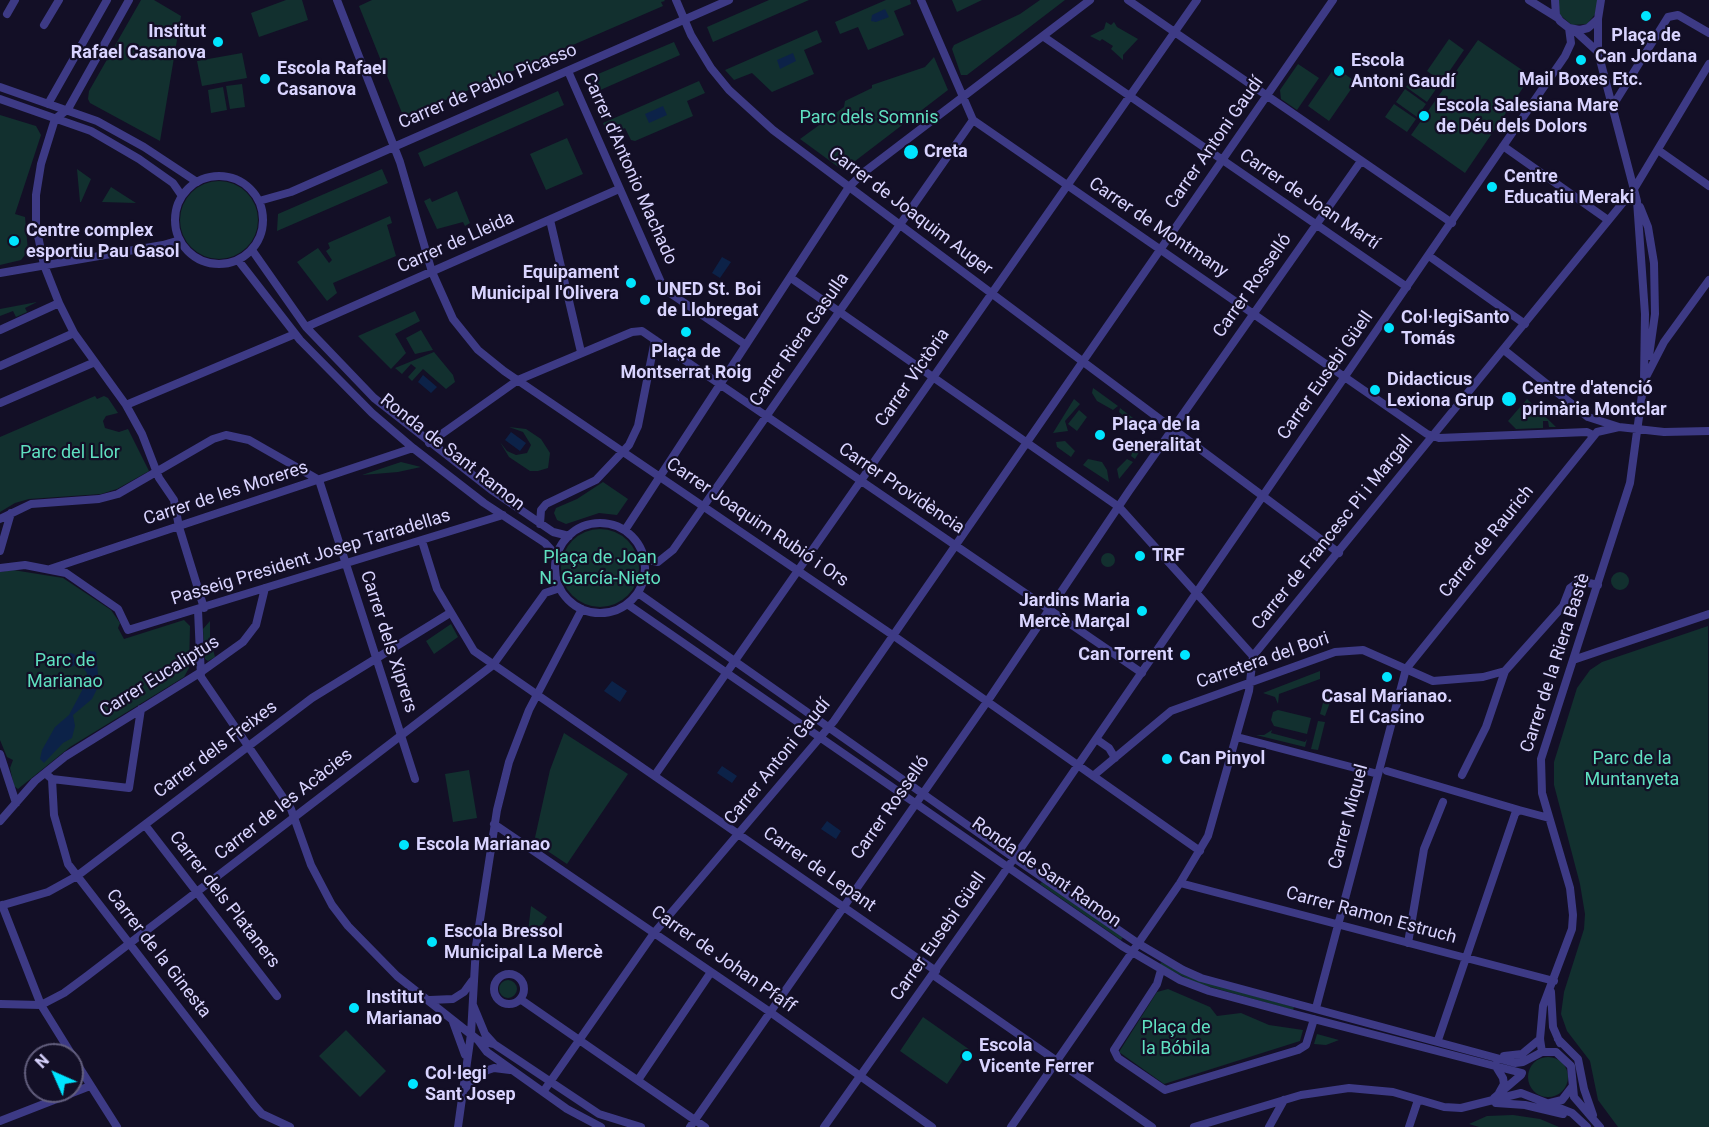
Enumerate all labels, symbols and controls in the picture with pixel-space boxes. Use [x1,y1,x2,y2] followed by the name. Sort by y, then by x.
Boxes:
[1639,9,1653,23] marker: Plaça de Can Jordana
[71,21,206,63] place label: Institut Rafael Casanova
[1595,25,1697,68] place label: Plaça de Can Jordana
[211,35,225,49] marker: Institut Rafael Casanova
[395,40,581,134] street label: Carrer de Pablo Picasso
[1351,50,1455,92] place label: Escola Antoni Gaudí
[1574,53,1588,67] marker: Mail Boxes Etc.
[277,58,387,100] place label: Escola Rafael Casanova
[1332,64,1346,78] marker: Escola Antoni Gaudí
[1519,69,1643,91] place label: Mail Boxes Etc.
[577,70,681,268] street label: Carrer d'Antonio Machado
[258,72,272,86] marker: Escola Rafael Casanova
[1161,73,1269,213] street label: Carrer Antoni Gaudí
[1436,95,1618,138] place label: Escola Salesiana Mare de Déu dels Dolors
[799,107,939,129] park label: Parc dels Somnis
[1417,109,1431,123] marker: Escola Salesiana Mare de Déu dels Dolors
[924,141,968,163] place label: Creta
[824,143,996,281] street label: Carrer de Joaquim Auger
[902,143,920,161] marker: Creta
[1235,145,1383,255] street label: Carrer de Joan Martí
[1504,166,1634,208] place label: Centre Educatiu Meraki
[1084,173,1232,283] street label: Carrer de Montmany
[1485,180,1499,194] marker: Centre Educatiu Meraki
[394,208,518,278] street label: Carrer de Lleida
[26,220,179,262] place label: Centre complex esportiu Pau Gasol
[1209,230,1297,342] street label: Carrer Rosselló
[7,234,21,248] marker: Centre complex esportiu Pau Gasol
[471,262,619,304] place label: Equipament Municipal l'Olivera
[746,269,854,411] street label: Carrer Riera Gasulla
[624,276,638,290] marker: Equipament Municipal l'Olivera
[657,279,761,322] place label: UNED St. Boi de Llobregat
[638,293,652,307] marker: UNED St. Boi de Llobregat
[1401,307,1509,350] place label: Col·legiSanto Tomás
[1274,308,1378,444] street label: Carrer Eusebi Güell
[1382,321,1396,335] marker: Col·legiSanto Tomás
[679,325,693,339] marker: Plaça de Montserrat Roig
[871,325,955,431] street label: Carrer Victòria
[621,341,751,384] place label: Plaça de Montserrat Roig
[1387,369,1494,412] place label: Didacticus Lexiona Grup
[1522,378,1667,420] place label: Centre d'atenció primària Montclar
[1368,383,1382,397] marker: Didacticus Lexiona Grup
[375,390,529,516] street label: Ronda de Sant Ramon
[1500,390,1518,408] marker: Centre d'atenció primària Montclar
[1112,414,1201,456] place label: Plaça de la Generalitat
[1093,428,1107,442] marker: Plaça de la Generalitat
[1248,431,1418,635] street label: Carrer de Francesc Pi i Margall
[834,439,968,539] street label: Carrer Providència
[20,442,120,464] park label: Parc del Llor
[662,454,852,592] street label: Carrer Joaquim Rubió i Ors
[141,457,311,531] street label: Carrer de les Moreres
[1435,481,1539,603] street label: Carrer de Raurich
[169,505,453,611] street label: Passeig President Josep Tarradellas
[1152,545,1185,567] place label: TRF
[539,547,661,590] park label: Plaça de Joan N. García-Nieto
[1133,549,1147,563] marker: TRF
[355,568,421,716] street label: Carrer dels Xiprers
[1517,571,1595,755] street label: Carrer de la Riera Bastè
[1019,590,1130,632] place label: Jardins Maria Mercè Marçal
[1135,604,1149,618] marker: Jardins Maria Mercè Marçal
[1194,628,1332,694] street label: Carretera del Bori
[96,632,224,722] street label: Carrer Eucaliptus
[1078,644,1173,666] place label: Can Torrent
[1178,648,1192,662] marker: Can Torrent
[27,650,103,692] park label: Parc de Marianao
[1380,670,1394,684] marker: Casal Marianao. El Casino
[1321,686,1453,728] place label: Casal Marianao. El Casino
[720,694,836,830] street label: Carrer Antoni Gaudí
[150,697,282,803] street label: Carrer dels Freixes
[211,744,357,866] street label: Carrer de les Acàcies
[1179,748,1265,770] place label: Can Pinyol
[1585,748,1679,790] park label: Parc de la Muntanyeta
[847,752,935,864] street label: Carrer Rosselló
[1160,752,1174,766] marker: Can Pinyol
[1325,762,1373,872] street label: Carrer Miquel
[967,813,1125,933] street label: Ronda de Sant Ramon
[758,823,880,917] street label: Carrer de Lepant
[164,827,284,973] street label: Carrer dels Plataners
[416,834,550,856] place label: Escola Marianao
[397,838,411,852] marker: Escola Marianao
[887,869,991,1005] street label: Carrer Eusebi Güell
[1283,883,1459,949] street label: Carrer Ramon Estruch
[101,885,215,1023] street label: Carrer de la Ginesta
[646,902,800,1018] street label: Carrer de Johan Pfaff
[444,921,603,964] place label: Escola Bressol Municipal La Mercè
[425,935,439,949] marker: Escola Bressol Municipal La Mercè
[366,987,442,1030] place label: Institut Marianao
[347,1001,361,1015] marker: Institut Marianao
[1142,1017,1210,1060] park label: Plaça de la Bóbila
[979,1035,1094,1078] place label: Escola Vicente Ferrer
[24,1043,84,1103] north arrow
[960,1049,974,1063] marker: Escola Vicente Ferrer
[32,1051,53,1072] text: N
[425,1063,516,1106] place label: Col·legi Sant Josep
[406,1077,420,1091] marker: Col·legi Sant Josep

